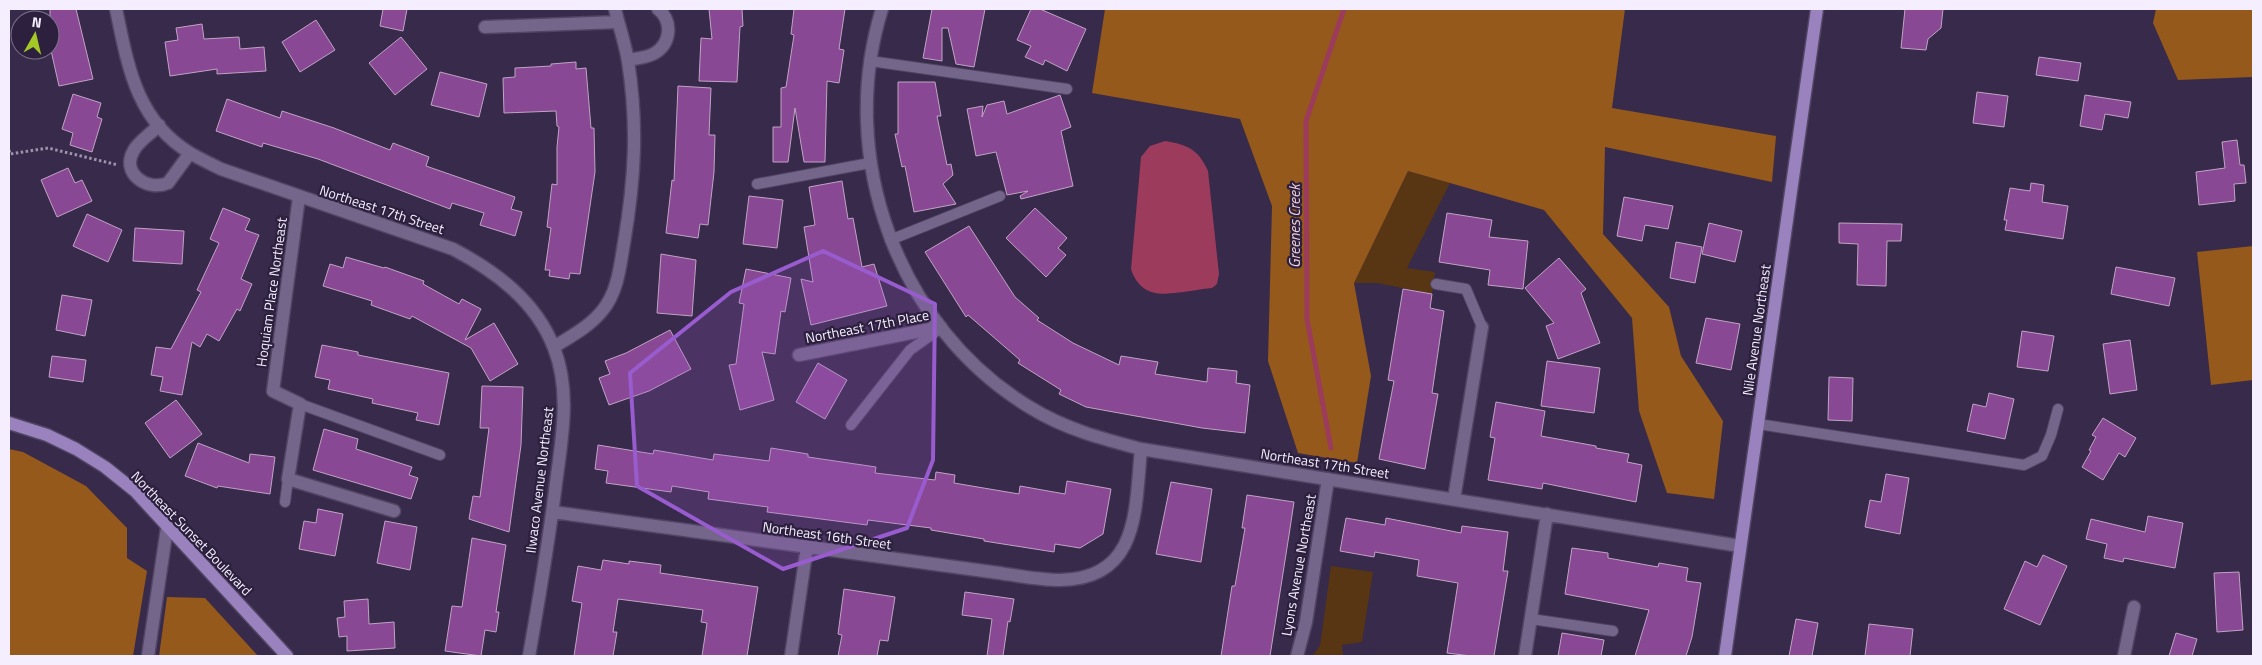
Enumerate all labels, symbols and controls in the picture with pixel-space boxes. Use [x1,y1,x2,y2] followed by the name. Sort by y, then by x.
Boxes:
[10,10,60,60] north arrow
[31,11,43,33] text: N
[317,179,447,239] street label: Northeast 17th Street
[1283,182,1306,268] water label: Greenes Creek
[250,216,292,368] street label: Hoquiam Place Northeast
[1736,263,1776,397] street label: Nile Avenue Northeast
[803,304,931,348] street label: Northeast 17th Place
[520,406,558,554] street label: Ilwaco Avenue Northeast
[1259,442,1391,484] street label: Northeast 17th Street
[127,466,257,600] street label: Northeast Sunset Boulevard
[1275,492,1321,638] street label: Lyons Avenue Northeast
[761,516,893,554] street label: Northeast 16th Street

